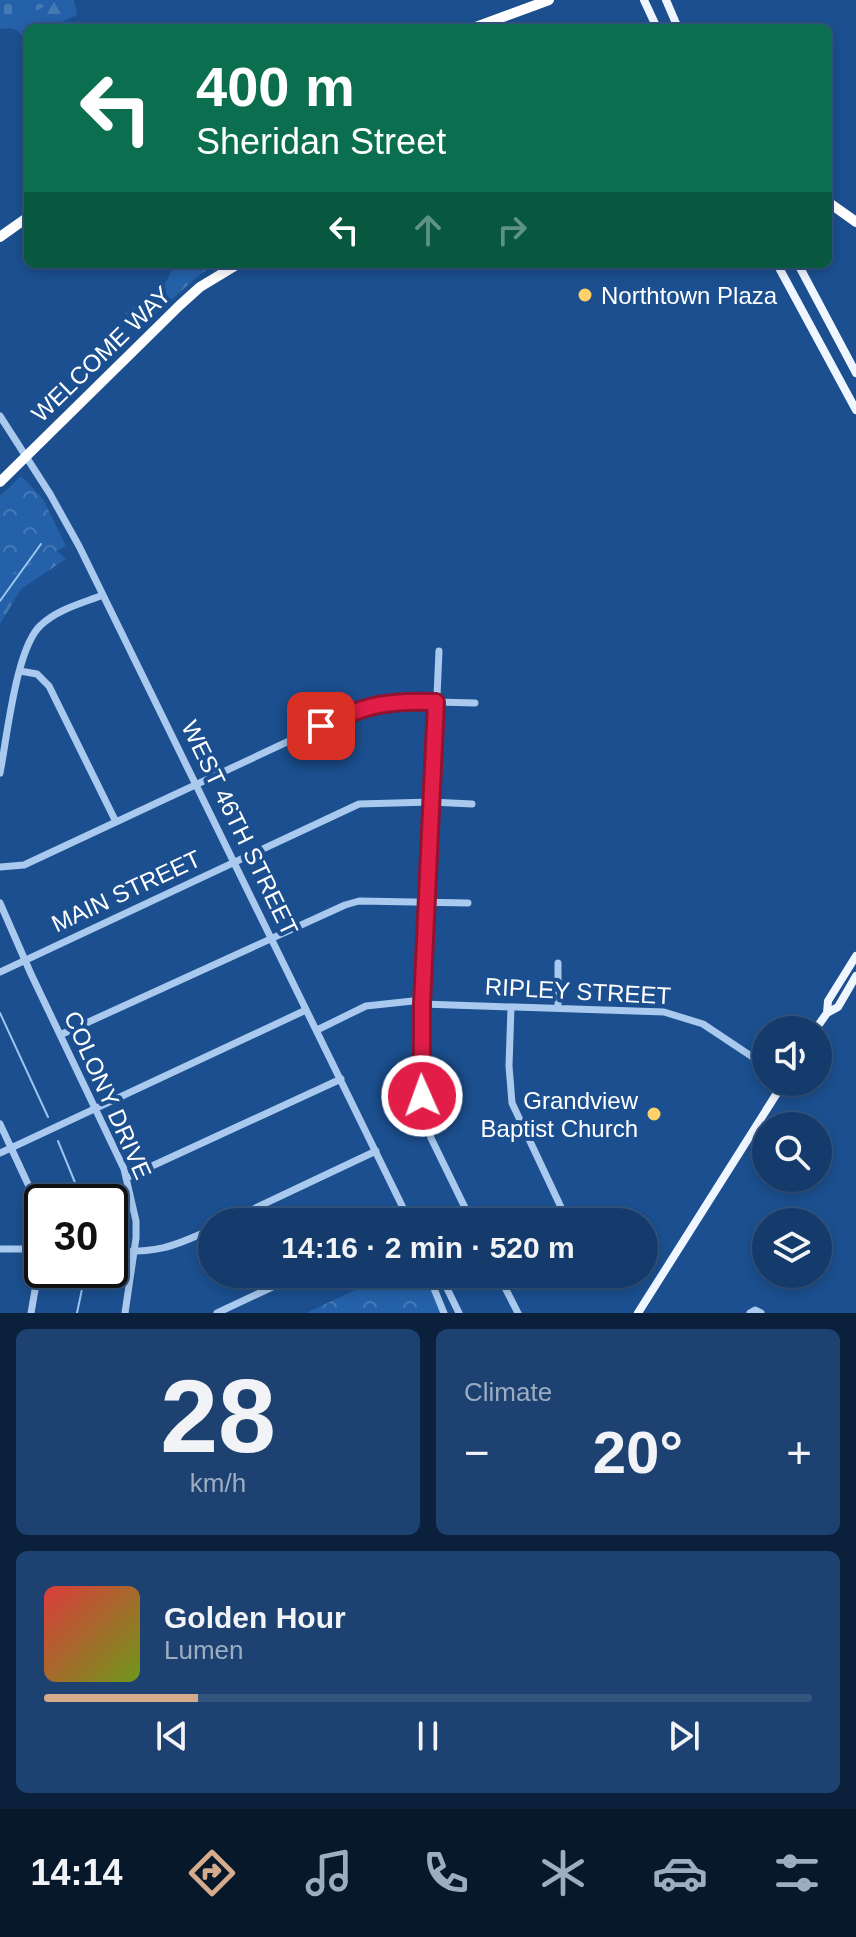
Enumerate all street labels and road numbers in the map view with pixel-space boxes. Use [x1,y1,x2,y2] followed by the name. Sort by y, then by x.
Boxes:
[26,281,176,427] street label: WELCOME WAY
[176,716,304,940] street label: WEST 46TH STREET
[47,845,205,937] street label: MAIN STREET
[484,973,672,1009] street label: RIPLEY STREET
[59,1007,157,1183] street label: COLONY DRIVE

